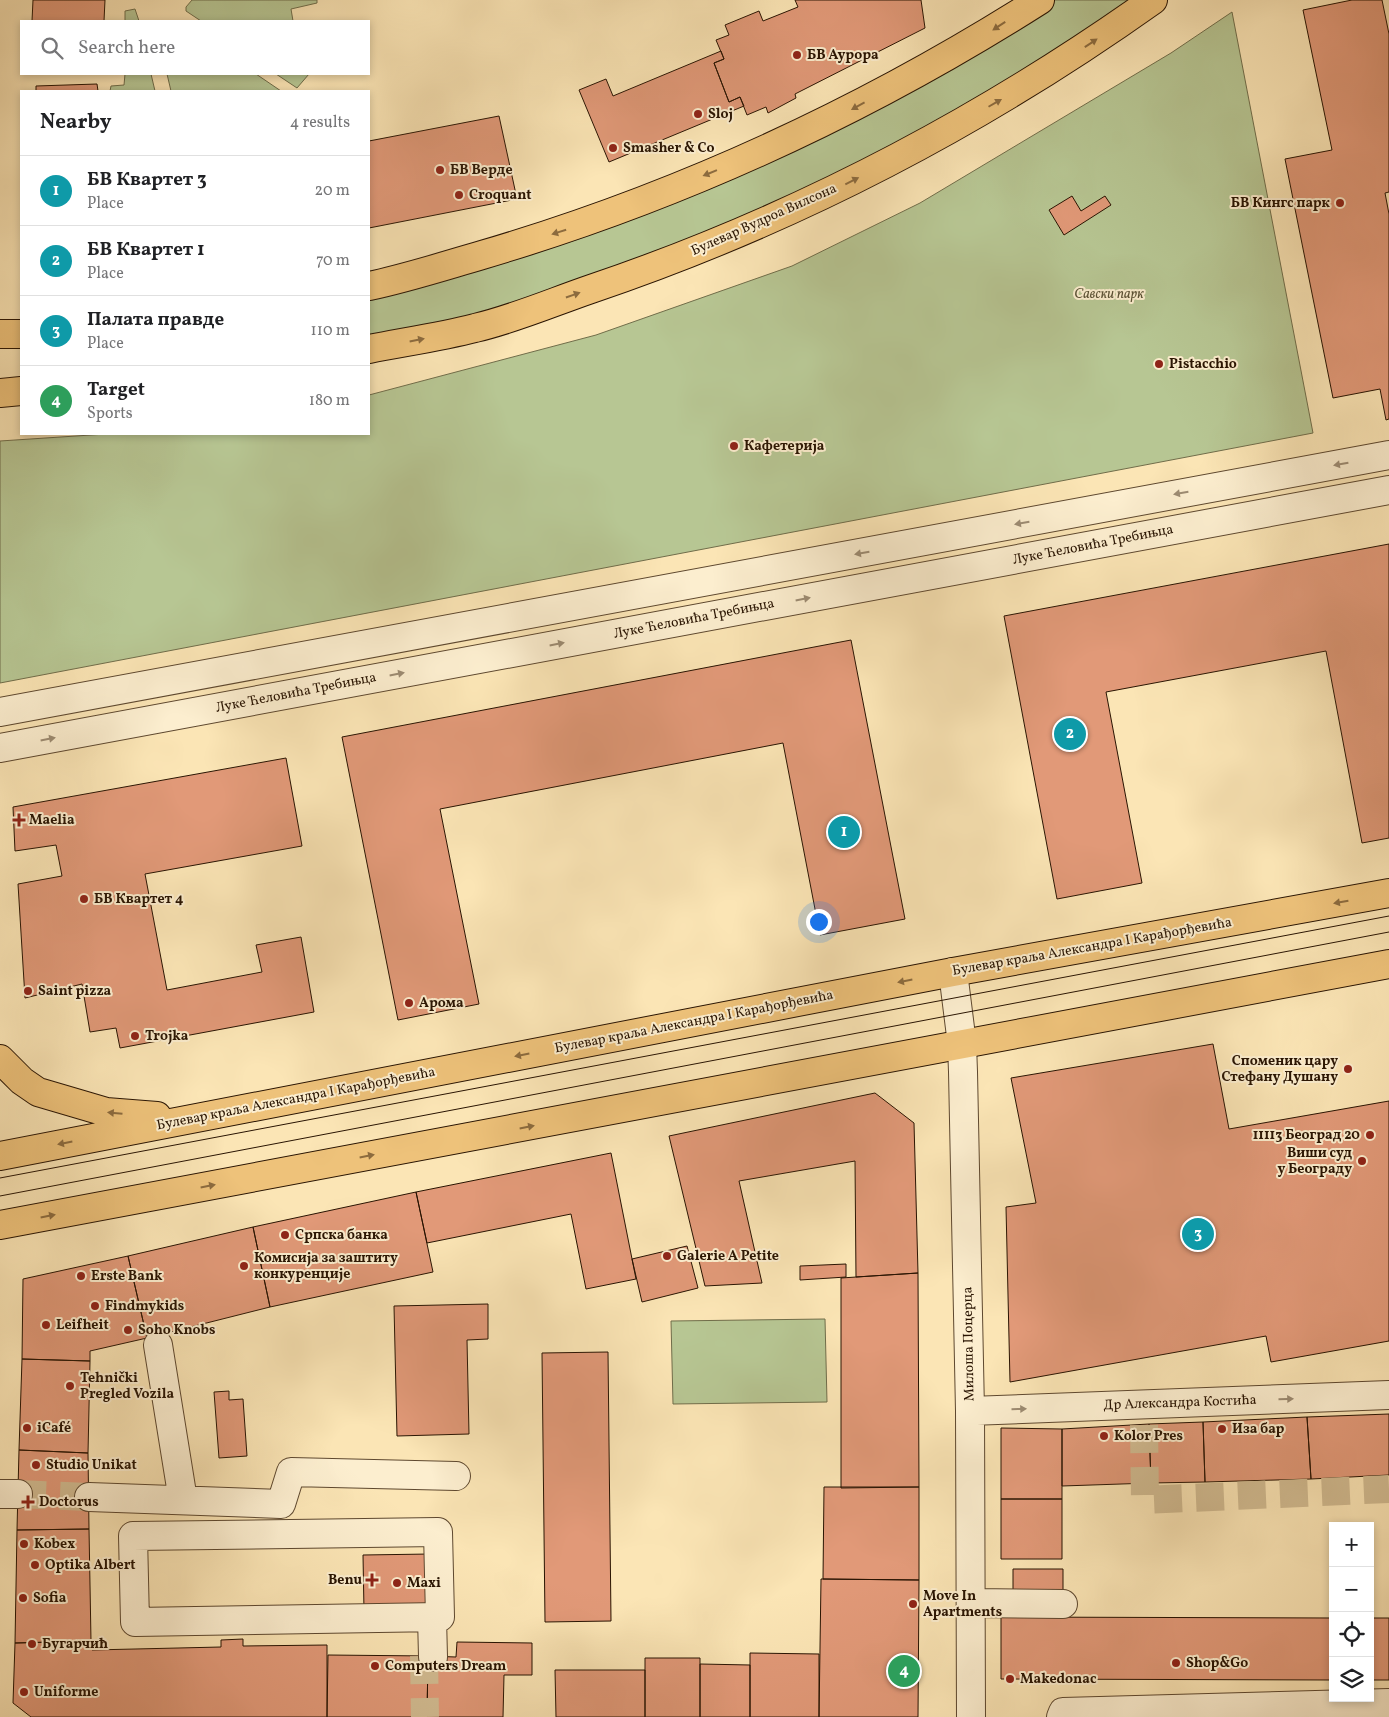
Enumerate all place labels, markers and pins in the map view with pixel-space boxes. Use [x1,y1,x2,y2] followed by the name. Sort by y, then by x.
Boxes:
[807,46,879,65] place label: БВ Аурора
[791,49,803,61] marker: БВ Аурора
[708,105,733,124] place label: Sloj
[692,108,704,120] marker: Sloj
[623,139,715,158] place label: Smasher & Co
[607,142,619,154] marker: Smasher & Co
[450,161,513,180] place label: БВ Верде
[434,164,446,176] marker: БВ Верде
[469,186,532,205] place label: Croquant
[453,189,465,201] marker: Croquant
[1231,194,1331,213] place label: БВ Кингс парк
[1334,197,1346,209] marker: БВ Кингс парк
[1169,355,1237,374] place label: Pistacchio
[1153,358,1165,370] marker: Pistacchio
[744,437,825,456] place label: Кафетерија
[728,440,740,452] marker: Кафетерија
[1054,715,1086,753] pin: 2
[29,811,75,830] place label: Maelia
[828,813,860,851] pin: 1
[13,814,25,826] marker: Maelia
[94,890,184,909] place label: БВ Квартет 4
[78,893,90,905] marker: БВ Квартет 4
[38,982,112,1001] place label: Saint pizza
[22,985,34,997] marker: Saint pizza
[419,994,464,1013] place label: Арома
[403,997,415,1009] marker: Арома
[145,1027,189,1046] place label: Trojka
[129,1030,141,1042] marker: Trojka
[1221,1052,1338,1087] place label: Споменик цару Стефану Душану
[1342,1063,1354,1075] marker: Споменик цару Стефану Душану
[1253,1126,1360,1145] place label: 11113 Београд 20
[1364,1129,1376,1141] marker: 11113 Београд 20
[1278,1144,1352,1179] place label: Виши суд у Београду
[1356,1155,1368,1167] marker: Виши суд у Београду
[1182,1215,1214,1253] pin: 3
[295,1226,388,1245] place label: Српска банка
[279,1229,291,1241] marker: Српска банка
[677,1247,779,1266] place label: Galerie A Petite
[254,1249,398,1284] place label: Комисија за заштиту конкуренције
[661,1250,673,1262] marker: Galerie A Petite
[238,1260,250,1272] marker: Комисија за заштиту конкуренције
[91,1267,163,1286] place label: Erste Bank
[75,1270,87,1282] marker: Erste Bank
[105,1297,184,1316] place label: Findmykids
[89,1300,101,1312] marker: Findmykids
[56,1316,109,1335] place label: Leifheit
[40,1319,52,1331] marker: Leifheit
[138,1321,215,1340] place label: Soho Knobs
[122,1324,134,1336] marker: Soho Knobs
[80,1369,174,1404] place label: Tehnički Pregled Vozila
[64,1380,76,1392] marker: Tehnički Pregled Vozila
[37,1419,71,1438] place label: iCafé
[1232,1420,1285,1439] place label: Иза бар
[21,1422,33,1434] marker: iCafé
[1216,1423,1228,1435] marker: Иза бар
[1114,1427,1183,1446] place label: Kolor Pres
[1098,1430,1110,1442] marker: Kolor Pres
[46,1456,137,1475] place label: Studio Unikat
[30,1459,42,1471] marker: Studio Unikat
[39,1493,99,1512] place label: Doctorus
[21,1495,35,1509] marker: Doctorus
[34,1535,75,1554] place label: Kobex
[18,1538,30,1550] marker: Kobex
[45,1556,136,1575] place label: Optika Albert
[29,1559,41,1571] marker: Optika Albert
[328,1571,362,1590] place label: Benu
[366,1574,378,1586] marker: Benu
[407,1574,441,1593] place label: Maxi
[391,1577,403,1589] marker: Maxi
[923,1587,1002,1622] place label: Move In Apartments
[33,1589,67,1608] place label: Sofia
[17,1592,29,1604] marker: Sofia
[907,1598,919,1610] marker: Move In Apartments
[42,1635,108,1654] place label: Бугарчић
[26,1638,38,1650] marker: Бугарчић
[888,1652,920,1690] pin: 4
[1186,1654,1248,1673] place label: Shop&Go
[385,1657,507,1676] place label: Computers Dream
[1170,1657,1182,1669] marker: Shop&Go
[369,1660,381,1672] marker: Computers Dream
[1020,1670,1097,1689] place label: Makedonac
[1004,1673,1016,1685] marker: Makedonac
[34,1683,98,1702] place label: Uniforme
[18,1686,30,1698] marker: Uniforme

